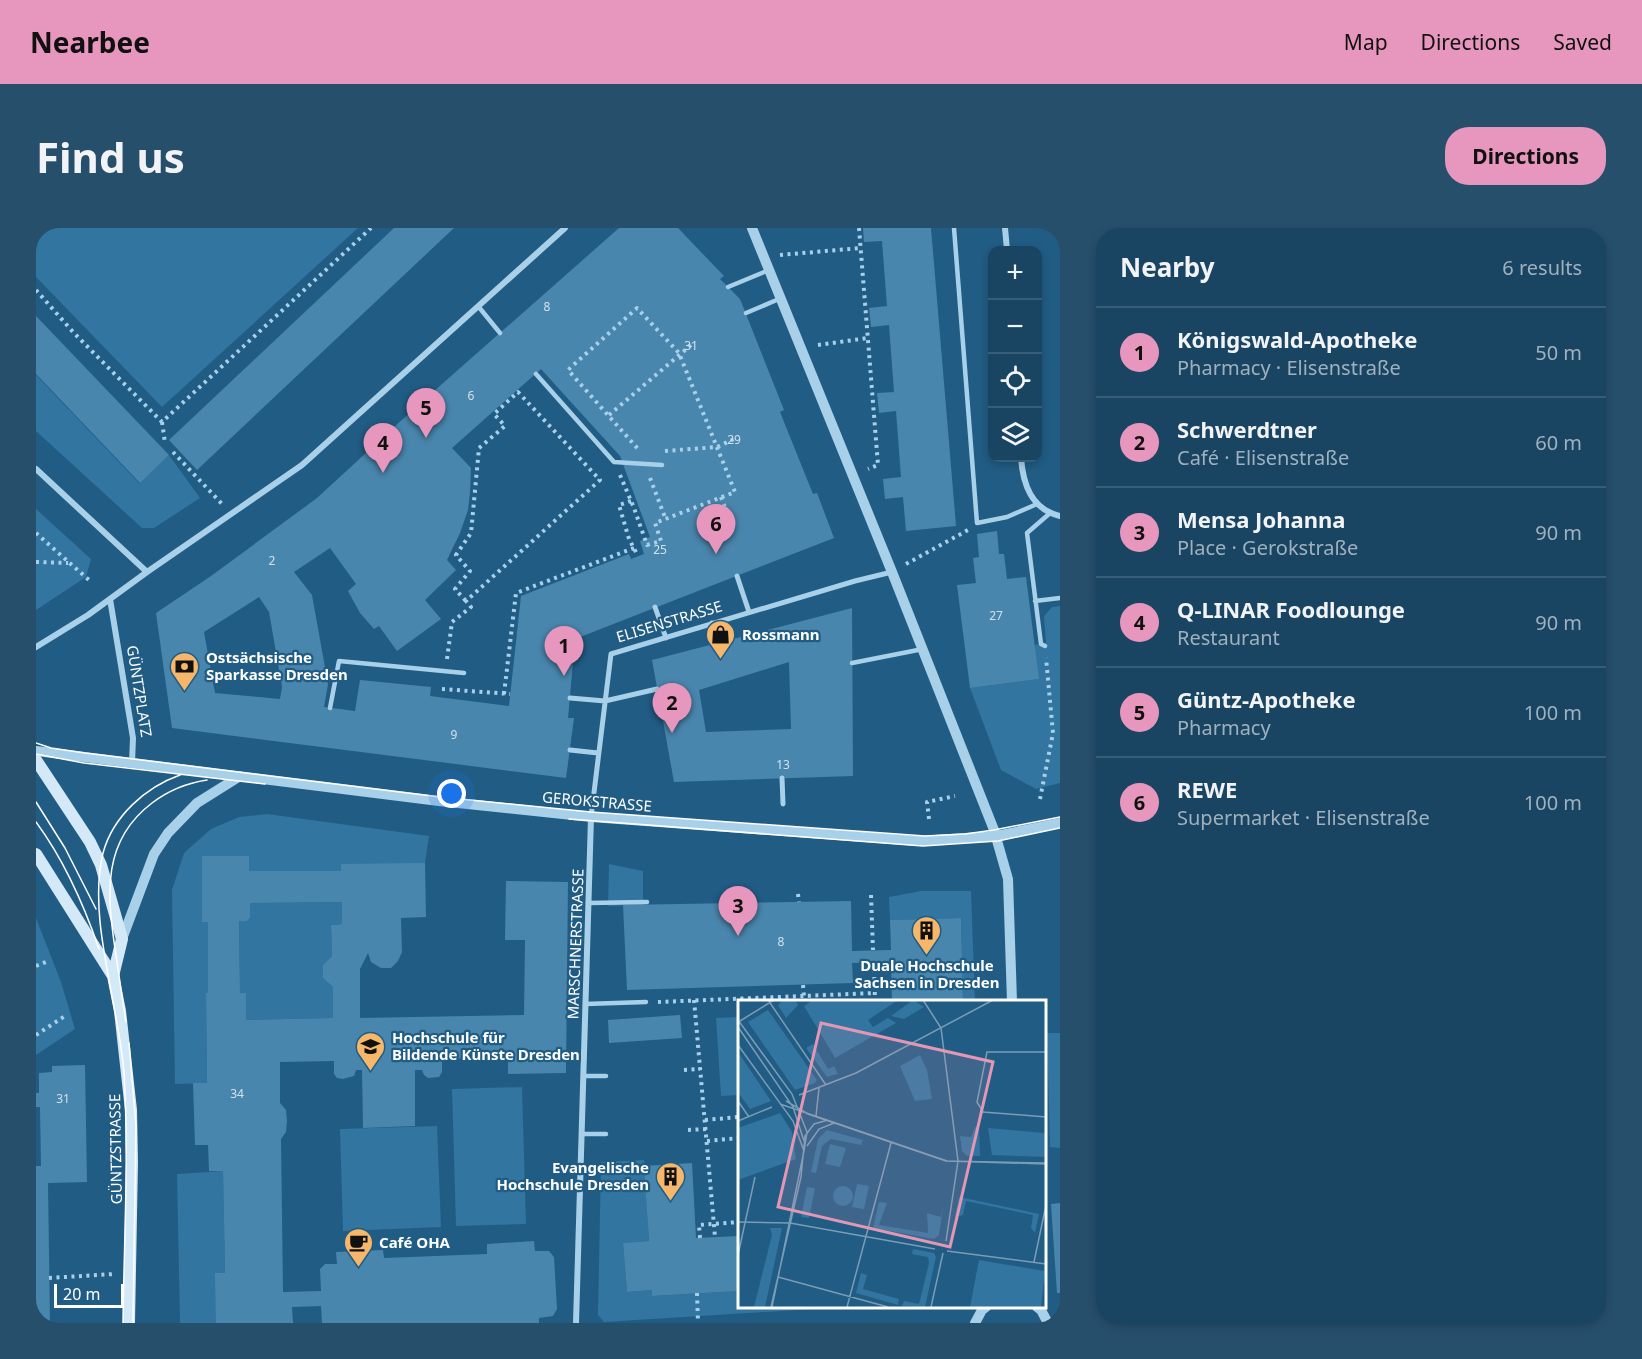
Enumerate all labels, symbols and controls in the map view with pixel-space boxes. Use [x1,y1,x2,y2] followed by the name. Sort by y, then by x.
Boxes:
[30,23,150,61] text: Nearbee
[1344,28,1388,56] text: Map
[1421,28,1520,56] text: Directions
[1553,28,1612,56] text: Saved
[1445,127,1606,185] button: Directions
[36,128,185,185] text: Find us
[988,246,1042,462] map controls
[988,246,1042,300] button: +
[1120,249,1215,285] text: Nearby
[1502,254,1582,281] text: 6 results
[544,298,551,315] house number: 8
[988,300,1042,354] button: −
[1177,324,1417,354] text: Königswald-Apotheke
[684,337,698,354] house number: 31
[1134,339,1145,366] text: 1
[1535,339,1582,366] text: 50 m
[988,354,1042,408] button: locate
[1177,354,1401,381] text: Pharmacy · Elisenstraße
[468,387,475,404] house number: 6
[406,388,446,438] pin: 5
[988,408,1042,462] button: layers
[1177,414,1317,444] text: Schwerdtner
[364,424,402,473] pin: 4
[1134,429,1145,456] text: 2
[1535,429,1582,456] text: 60 m
[727,431,741,448] house number: 29
[1177,444,1349,471] text: Café · Elisenstraße
[696,504,736,554] pin: 6
[1177,504,1345,534] text: Mensa Johanna
[1134,519,1145,546] text: 3
[1535,519,1582,546] text: 90 m
[1177,534,1358,561] text: Place · Gerokstraße
[653,541,667,558] house number: 25
[269,552,276,569] house number: 2
[1177,594,1405,624] text: Q-LINAR Foodlounge
[614,595,724,647] street label: ELISENSTRASSE
[989,607,1003,624] house number: 27
[1134,609,1145,636] text: 4
[1535,609,1582,636] text: 90 m
[705,618,737,660] shop icon: Rossmann
[742,624,819,644] place label: Rossmann
[1177,624,1280,651] text: Restaurant
[544,626,584,676] pin: 1
[123,644,157,738] street label: GÜNTZPLATZ
[206,647,348,684] place label: Ostsächsische Sparkasse Dresden
[169,650,201,692] bank icon: Ostsächsische Sparkasse Dresden
[652,684,692,733] pin: 2
[1177,684,1356,714] text: Güntz-Apotheke
[1134,699,1145,726] text: 5
[1524,699,1582,726] text: 100 m
[1177,714,1271,741] text: Pharmacy
[451,726,458,743] house number: 9
[776,756,790,773] house number: 13
[1177,774,1237,804] text: REWE
[437,779,466,808] your location
[541,786,653,816] street label: GEROKSTRASSE
[1134,789,1145,816] text: 6
[1524,789,1582,816] text: 100 m
[1177,804,1430,831] text: Supermarket · Elisenstraße
[562,868,588,1020] street label: MARSCHNERSTRASSE
[718,886,758,936] pin: 3
[911,914,943,956] building icon: Duale Hochschule Sachsen in Dresden
[778,933,785,950] house number: 8
[854,955,1000,992] place label: Duale Hochschule Sachsen in Dresden
[738,1000,1045,1308] inset map
[392,1027,580,1064] place label: Hochschule für Bildende Künste Dresden
[355,1030,387,1072] school or university icon: Hochschule für Bildende Künste Dresden
[230,1085,244,1102] house number: 34
[56,1090,70,1107] house number: 31
[104,1094,126,1204] street label: GÜNTZSTRASSE
[497,1157,649,1194] place label: Evangelische Hochschule Dresden
[654,1160,686,1202] building icon: Evangelische Hochschule Dresden
[342,1226,374,1268] cafe icon: Café OHA
[379,1232,451,1252] place label: Café OHA
[54,1281,124,1308] scale bar
[63,1283,100,1305] text: 20 m

